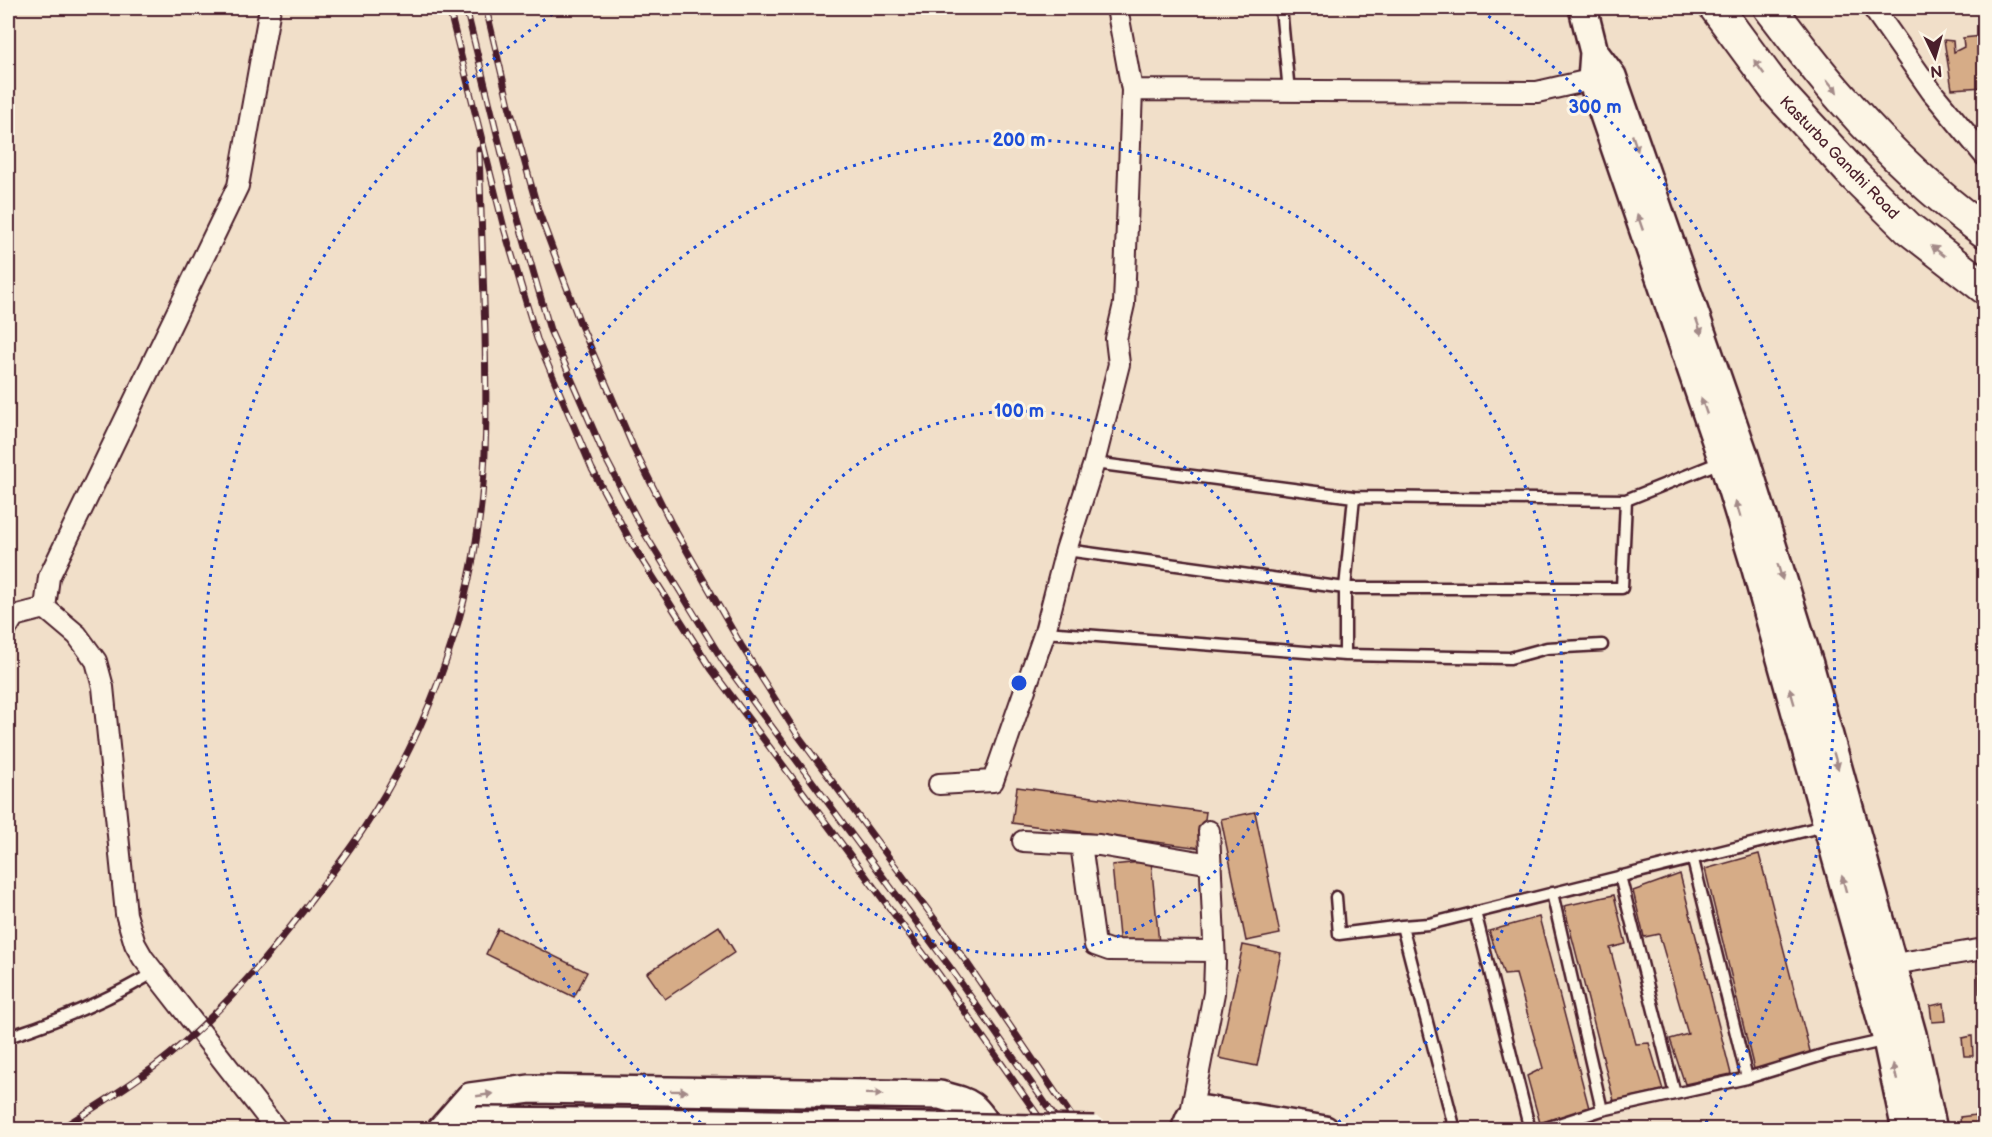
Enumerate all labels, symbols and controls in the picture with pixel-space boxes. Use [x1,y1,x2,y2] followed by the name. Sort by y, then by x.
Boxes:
[1905,27,1965,87] north arrow
[1753,59,1765,75] one-way arrow
[1929,60,1943,80] text: N
[1826,78,1839,94] one-way arrow
[1775,93,1903,224] street label: Kasturba Gandhi Road
[1568,97,1622,118] text: 300 m
[992,130,1046,151] text: 200 m
[1631,134,1640,152] one-way arrow
[1634,213,1644,231] one-way arrow
[1930,245,1946,258] one-way arrow
[1694,318,1704,336] one-way arrow
[1698,397,1708,415] one-way arrow
[994,401,1044,422] text: 100 m
[1733,500,1742,518] one-way arrow
[1776,563,1785,581] one-way arrow
[1009,673,1029,693] centre of rings
[1787,687,1796,705] one-way arrow
[1832,752,1841,770] one-way arrow
[1839,875,1849,893] one-way arrow
[1889,1063,1899,1081] one-way arrow
[670,1087,689,1096] one-way arrow
[865,1089,884,1099] one-way arrow
[475,1091,494,1100] one-way arrow

